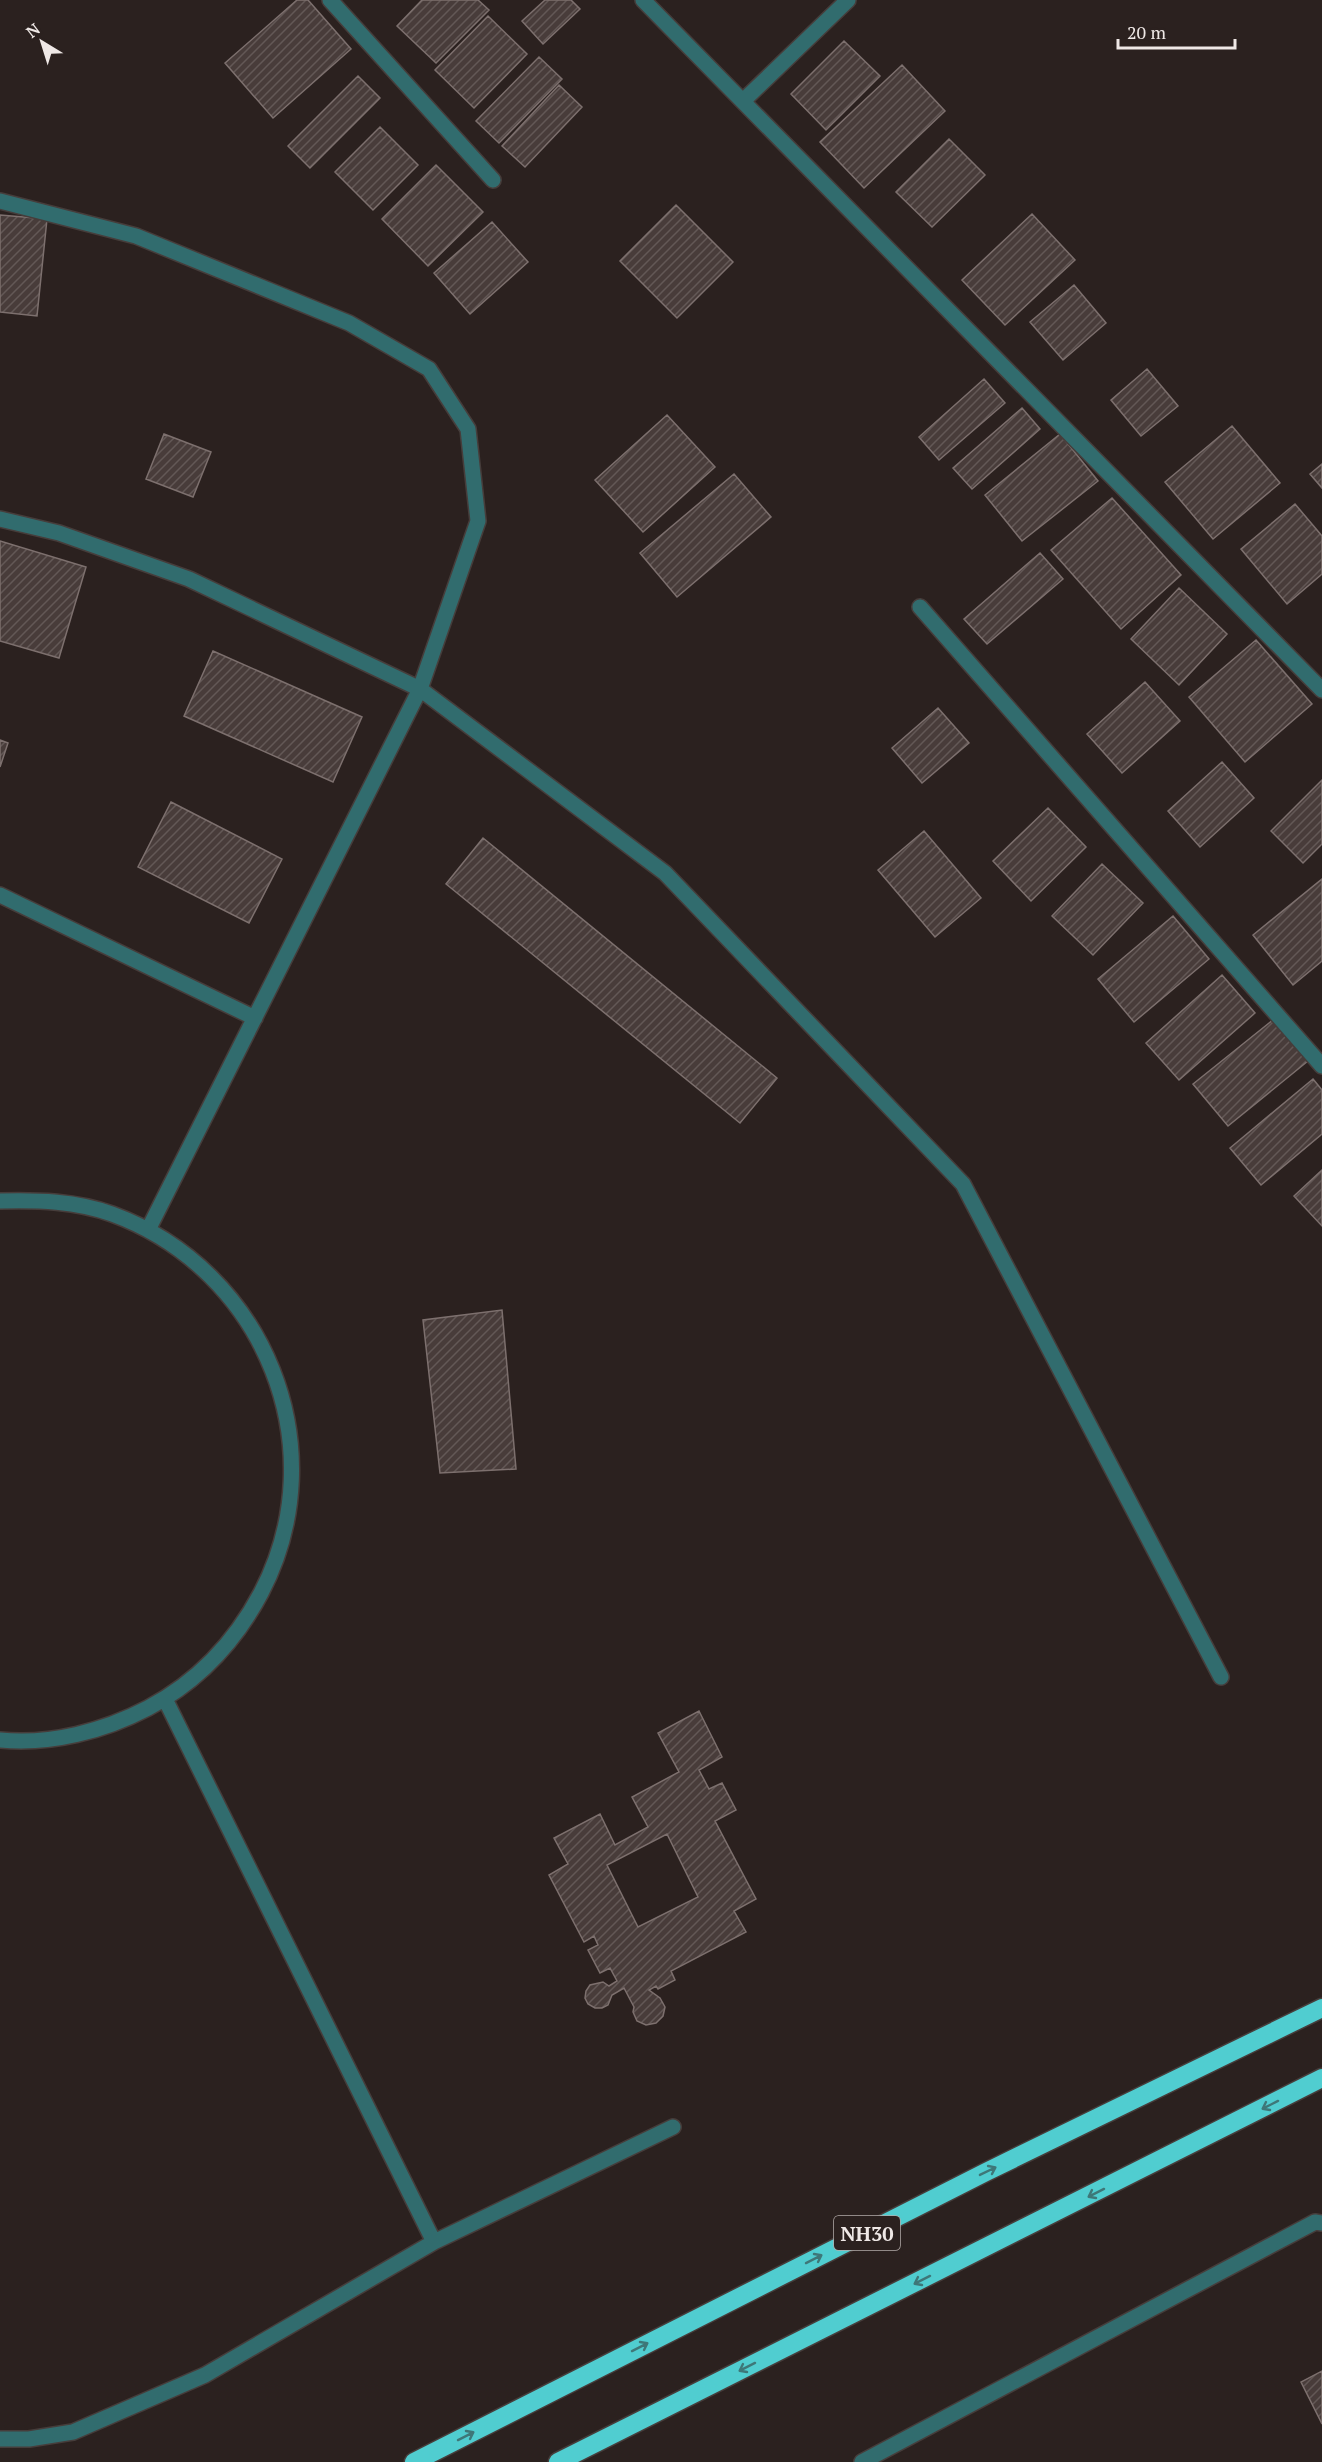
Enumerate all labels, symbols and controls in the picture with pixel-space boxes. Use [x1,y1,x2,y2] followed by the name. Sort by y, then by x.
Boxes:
[12,12,72,72] north arrow
[1118,12,1235,50] scale bar
[21,18,44,43] text: N
[1127,20,1167,44] text: 20 m
[1261,2099,1279,2111] one-way arrow
[979,2165,997,2176] one-way arrow
[1087,2188,1105,2199] one-way arrow
[834,2216,900,2250] road number: NH30
[805,2253,823,2264] one-way arrow
[913,2275,931,2287] one-way arrow
[631,2341,649,2353] one-way arrow
[739,2362,757,2374] one-way arrow
[457,2429,475,2441] one-way arrow

